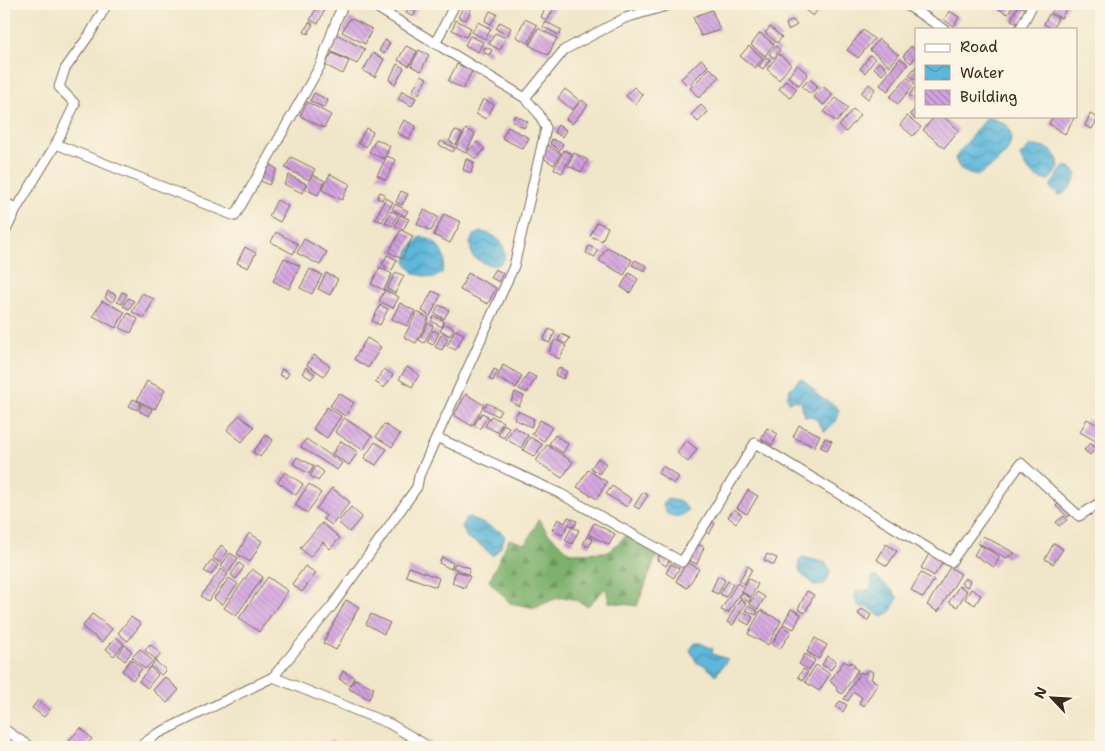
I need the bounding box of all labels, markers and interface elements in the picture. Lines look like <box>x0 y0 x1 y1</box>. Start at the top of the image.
legend <box>915 28 1078 118</box>
text: Road <box>960 37 998 57</box>
text: Water <box>960 63 1004 83</box>
text: Building <box>960 87 1017 107</box>
north arrow <box>1028 674 1078 724</box>
text: N <box>1030 684 1051 701</box>

